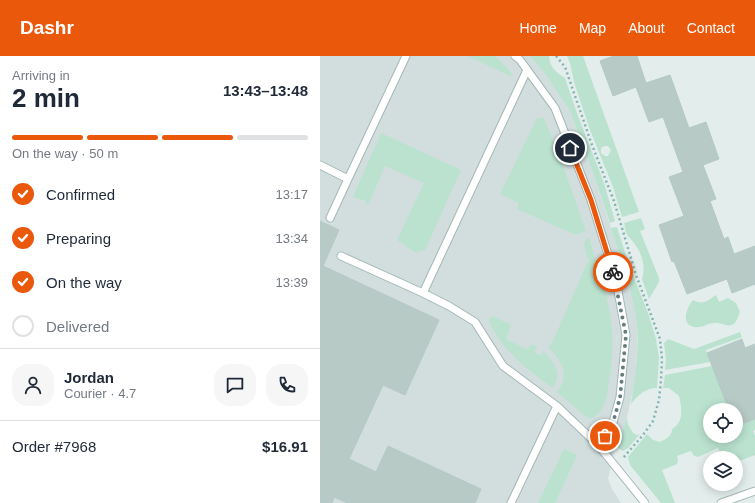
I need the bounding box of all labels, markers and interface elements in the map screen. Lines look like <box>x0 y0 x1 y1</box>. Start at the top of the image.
text: Dashr <box>20 17 74 38</box>
text: Home <box>520 20 557 36</box>
text: Map <box>579 20 606 36</box>
text: About <box>628 20 665 36</box>
text: Contact <box>687 20 735 36</box>
text: Arriving in <box>12 68 70 83</box>
text: 13:43–13:48 <box>223 82 308 99</box>
text: 2 min <box>12 83 80 113</box>
pin <box>553 131 587 165</box>
icon: home <box>559 137 581 159</box>
text: On the way · 50 m <box>12 146 118 161</box>
icon: check <box>12 183 34 205</box>
text: Confirmed <box>46 186 115 203</box>
text: 13:17 <box>275 187 308 202</box>
icon: check <box>12 227 34 249</box>
text: Preparing <box>46 230 111 247</box>
text: 13:34 <box>275 231 308 246</box>
courier <box>593 252 633 292</box>
icon: bike <box>602 261 624 283</box>
icon: check <box>12 271 34 293</box>
text: On the way <box>46 274 122 291</box>
text: 13:39 <box>275 275 308 290</box>
text: Delivered <box>46 318 109 335</box>
button: person <box>12 364 54 406</box>
button: chat <box>214 364 256 406</box>
button: phone <box>266 364 308 406</box>
text: Jordan <box>64 369 114 386</box>
text: Courier · 4.7 <box>64 386 136 401</box>
map controls <box>703 403 743 491</box>
button: locate <box>703 403 743 443</box>
pin <box>588 419 622 453</box>
icon: bag <box>594 425 616 447</box>
text: Order #7968 <box>12 438 96 455</box>
text: $16.91 <box>262 438 308 455</box>
button: layers <box>703 451 743 491</box>

